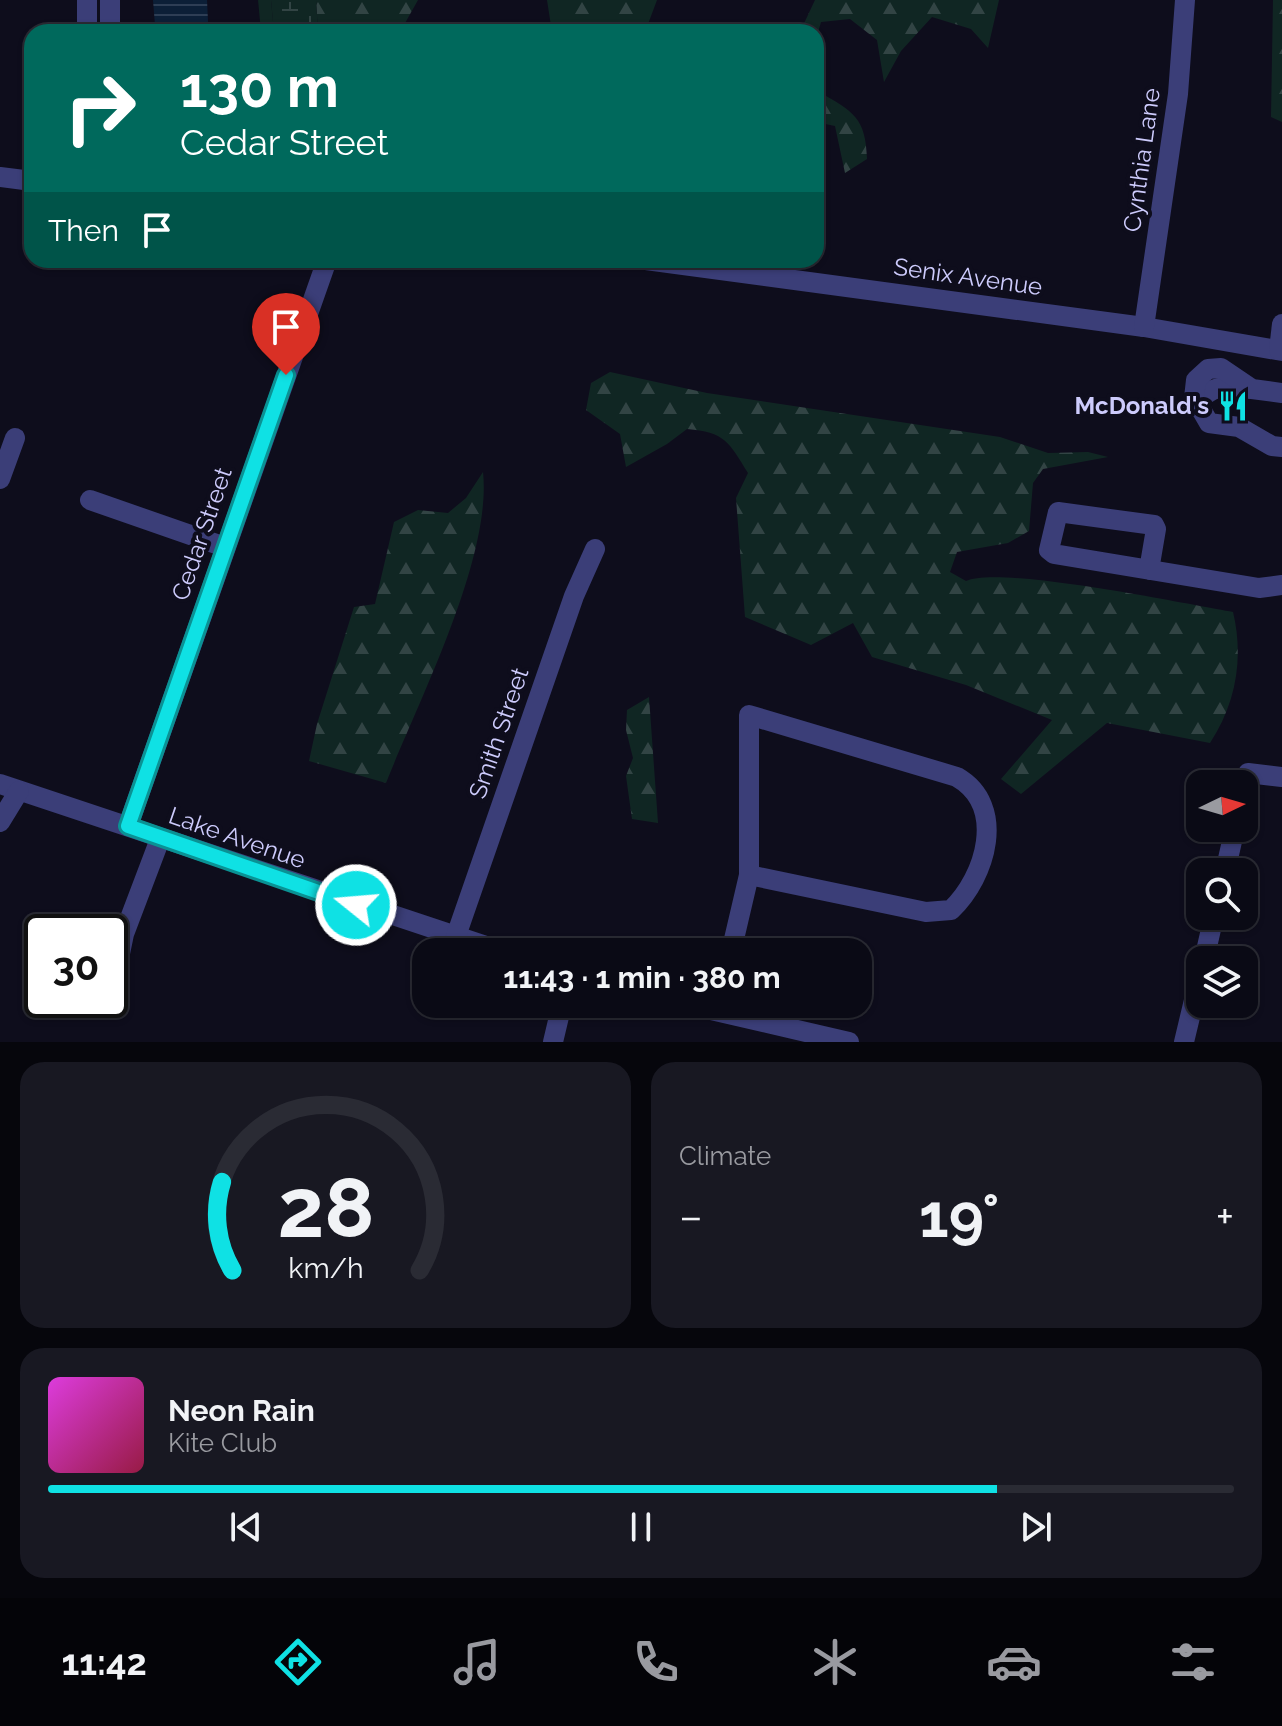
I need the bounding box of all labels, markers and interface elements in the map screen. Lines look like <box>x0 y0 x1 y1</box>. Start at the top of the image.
text: 130 m <box>180 54 339 120</box>
icon: right <box>48 56 152 160</box>
street label: Cynthia Lane <box>1117 86 1166 234</box>
text: Cedar Street <box>180 121 389 163</box>
icon: arrive <box>135 208 179 252</box>
text: Then <box>48 213 119 248</box>
street label: Senix Avenue <box>892 252 1044 301</box>
pin <box>252 293 320 375</box>
icon: arrive <box>264 305 308 349</box>
restaurant icon: McDonald's <box>1216 389 1250 423</box>
place label: McDonald's <box>1075 391 1209 420</box>
street label: Cedar Street <box>165 463 238 604</box>
street label: Smith Street <box>463 664 534 802</box>
north arrow <box>1186 770 1258 842</box>
map controls <box>1186 770 1258 1018</box>
street label: Lake Avenue <box>165 801 309 874</box>
button: search <box>1186 858 1258 930</box>
position arrow <box>314 863 398 947</box>
speed limit sign: 30 <box>24 914 128 1018</box>
button: layers <box>1186 946 1258 1018</box>
text: 11:43 · 1 min · 380 m <box>503 960 781 995</box>
text: Climate <box>679 1141 771 1171</box>
text: 28 <box>277 1159 374 1256</box>
text: 19° <box>919 1181 999 1251</box>
text: − <box>679 1191 703 1242</box>
text: + <box>1216 1191 1234 1242</box>
text: km/h <box>288 1251 363 1285</box>
text: Neon Rain <box>168 1393 315 1428</box>
text: Kite Club <box>168 1428 277 1458</box>
icon: previous <box>224 1505 268 1549</box>
icon: pause <box>619 1505 663 1549</box>
icon: next <box>1014 1505 1058 1549</box>
icon: directions <box>270 1634 326 1690</box>
icon: music <box>449 1634 505 1690</box>
icon: phone <box>628 1634 684 1690</box>
icon: climate <box>807 1634 863 1690</box>
icon: car <box>986 1634 1042 1690</box>
icon: filters <box>1165 1634 1221 1690</box>
text: 11:42 <box>61 1641 147 1683</box>

